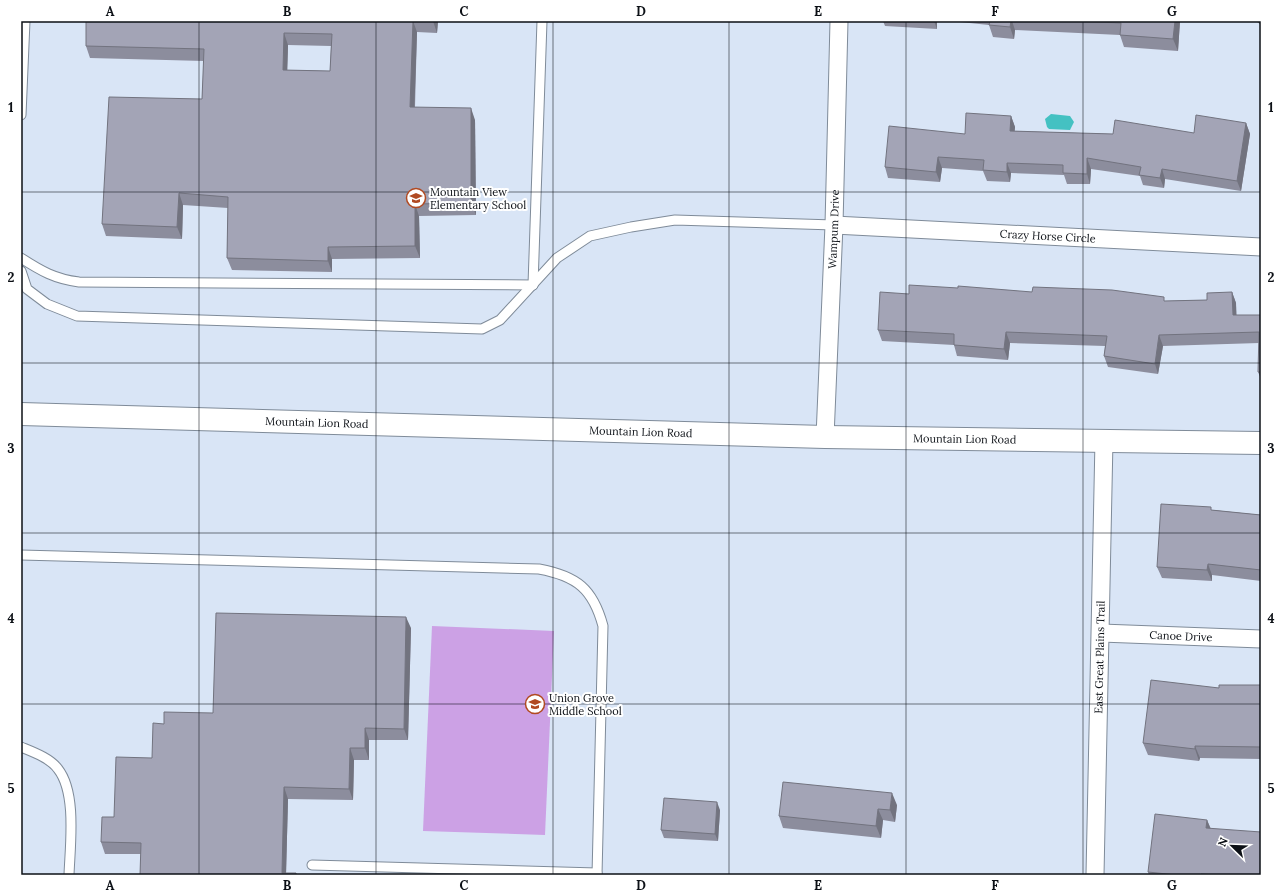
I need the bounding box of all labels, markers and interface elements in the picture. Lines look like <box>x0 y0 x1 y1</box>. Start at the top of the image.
text: A <box>106 3 115 20</box>
text: B <box>283 3 292 20</box>
text: C <box>460 3 469 20</box>
text: D <box>636 3 646 20</box>
text: E <box>814 3 822 20</box>
text: F <box>991 3 999 20</box>
text: G <box>1167 3 1177 20</box>
text: 1 <box>8 99 14 116</box>
text: 1 <box>1268 99 1274 116</box>
place label: Mountain View Elementary School <box>430 185 526 212</box>
school or university icon: Mountain View Elementary School <box>405 187 427 209</box>
street label: Wampum Drive <box>825 189 842 269</box>
street label: Crazy Horse Circle <box>999 227 1096 245</box>
text: 2 <box>8 269 15 286</box>
text: 2 <box>1268 269 1275 286</box>
street label: Mountain Lion Road <box>265 414 369 431</box>
street label: Mountain Lion Road <box>589 423 693 440</box>
street label: Mountain Lion Road <box>913 431 1017 447</box>
text: 3 <box>7 440 15 457</box>
text: 3 <box>1267 440 1275 457</box>
street label: East Great Plains Trail <box>1091 600 1108 714</box>
text: 4 <box>7 610 15 627</box>
text: 4 <box>1267 610 1275 627</box>
street label: Canoe Drive <box>1149 628 1213 644</box>
place label: Union Grove Middle School <box>549 691 622 718</box>
school or university icon: Union Grove Middle School <box>524 693 546 715</box>
text: 5 <box>7 780 15 797</box>
text: 5 <box>1267 780 1275 797</box>
north arrow <box>1212 826 1252 866</box>
text: N <box>1215 835 1231 849</box>
text: A <box>106 877 115 894</box>
text: B <box>283 877 292 894</box>
text: C <box>460 877 469 894</box>
text: D <box>636 877 646 894</box>
text: E <box>814 877 822 894</box>
text: F <box>991 877 999 894</box>
text: G <box>1167 877 1177 894</box>

